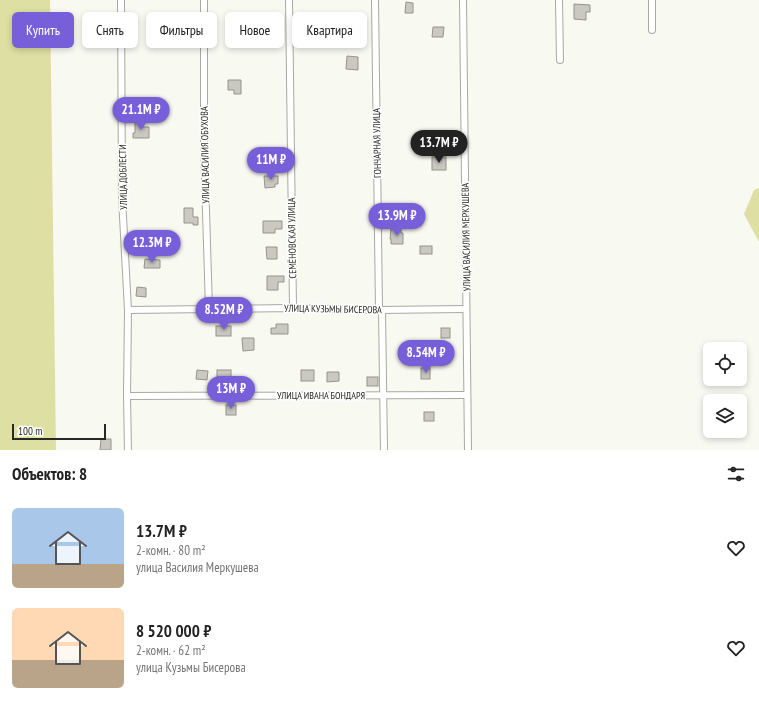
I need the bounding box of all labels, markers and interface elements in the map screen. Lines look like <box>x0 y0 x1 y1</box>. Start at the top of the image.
chip: Купить <box>12 12 74 48</box>
chip: Снять <box>82 12 138 48</box>
chip: Фильтры <box>146 12 217 48</box>
chip: Новое <box>225 12 284 48</box>
chip: Квартира <box>292 12 367 48</box>
pin: 21.1M ₽ <box>104 97 178 131</box>
text: 21.1M ₽ <box>122 101 160 118</box>
street label: УЛИЦА ВАСИЛИЯ ОБУХОВА <box>198 106 212 204</box>
street label: ГОНЧАРНАЯ УЛИЦА <box>370 108 384 178</box>
pin: 13.7M ₽ <box>402 130 476 164</box>
text: 13.7M ₽ <box>420 134 458 151</box>
street label: УЛИЦА ДОБЛЕСТИ <box>116 144 130 210</box>
pin: 11M ₽ <box>243 147 299 181</box>
text: 11M ₽ <box>256 151 286 168</box>
street label: УЛИЦА ВАСИЛИЯ МЕРКУШЕВА <box>459 182 473 291</box>
street label: СЕМЁНОВСКАЯ УЛИЦА <box>285 197 299 279</box>
pin: 13.9M ₽ <box>360 203 434 237</box>
text: 13.9M ₽ <box>378 207 416 224</box>
pin: 12.3M ₽ <box>115 230 189 264</box>
text: 12.3M ₽ <box>133 234 171 251</box>
pin: 8.52M ₽ <box>187 297 261 331</box>
text: 8.52M ₽ <box>205 301 243 318</box>
street label: УЛИЦА КУЗЬМЫ БИСЕРОВА <box>284 302 382 316</box>
pin: 8.54M ₽ <box>389 340 463 374</box>
map controls <box>703 342 747 438</box>
button: locate <box>703 342 747 386</box>
text: 8.54M ₽ <box>407 344 445 361</box>
pin: 13M ₽ <box>203 376 259 410</box>
text: 13M ₽ <box>216 380 246 397</box>
street label: УЛИЦА ИВАНА БОНДАРЯ <box>277 389 365 402</box>
button: layers <box>703 394 747 438</box>
scale bar <box>12 422 106 441</box>
text: 100 m <box>18 424 42 438</box>
text: Объектов: 8 <box>12 463 87 485</box>
icon: filters <box>725 463 747 485</box>
text: 13.7M ₽ <box>136 520 187 542</box>
icon: home <box>44 524 92 572</box>
icon: heart <box>725 537 747 559</box>
text: 2-комн. · 80 m² <box>136 542 206 559</box>
text: улица Василия Меркушева <box>136 559 259 576</box>
text: 8 520 000 ₽ <box>136 620 211 642</box>
icon: home <box>44 624 92 672</box>
icon: heart <box>725 637 747 659</box>
text: 2-комн. · 62 m² <box>136 642 206 659</box>
text: улица Кузьмы Бисерова <box>136 659 246 676</box>

